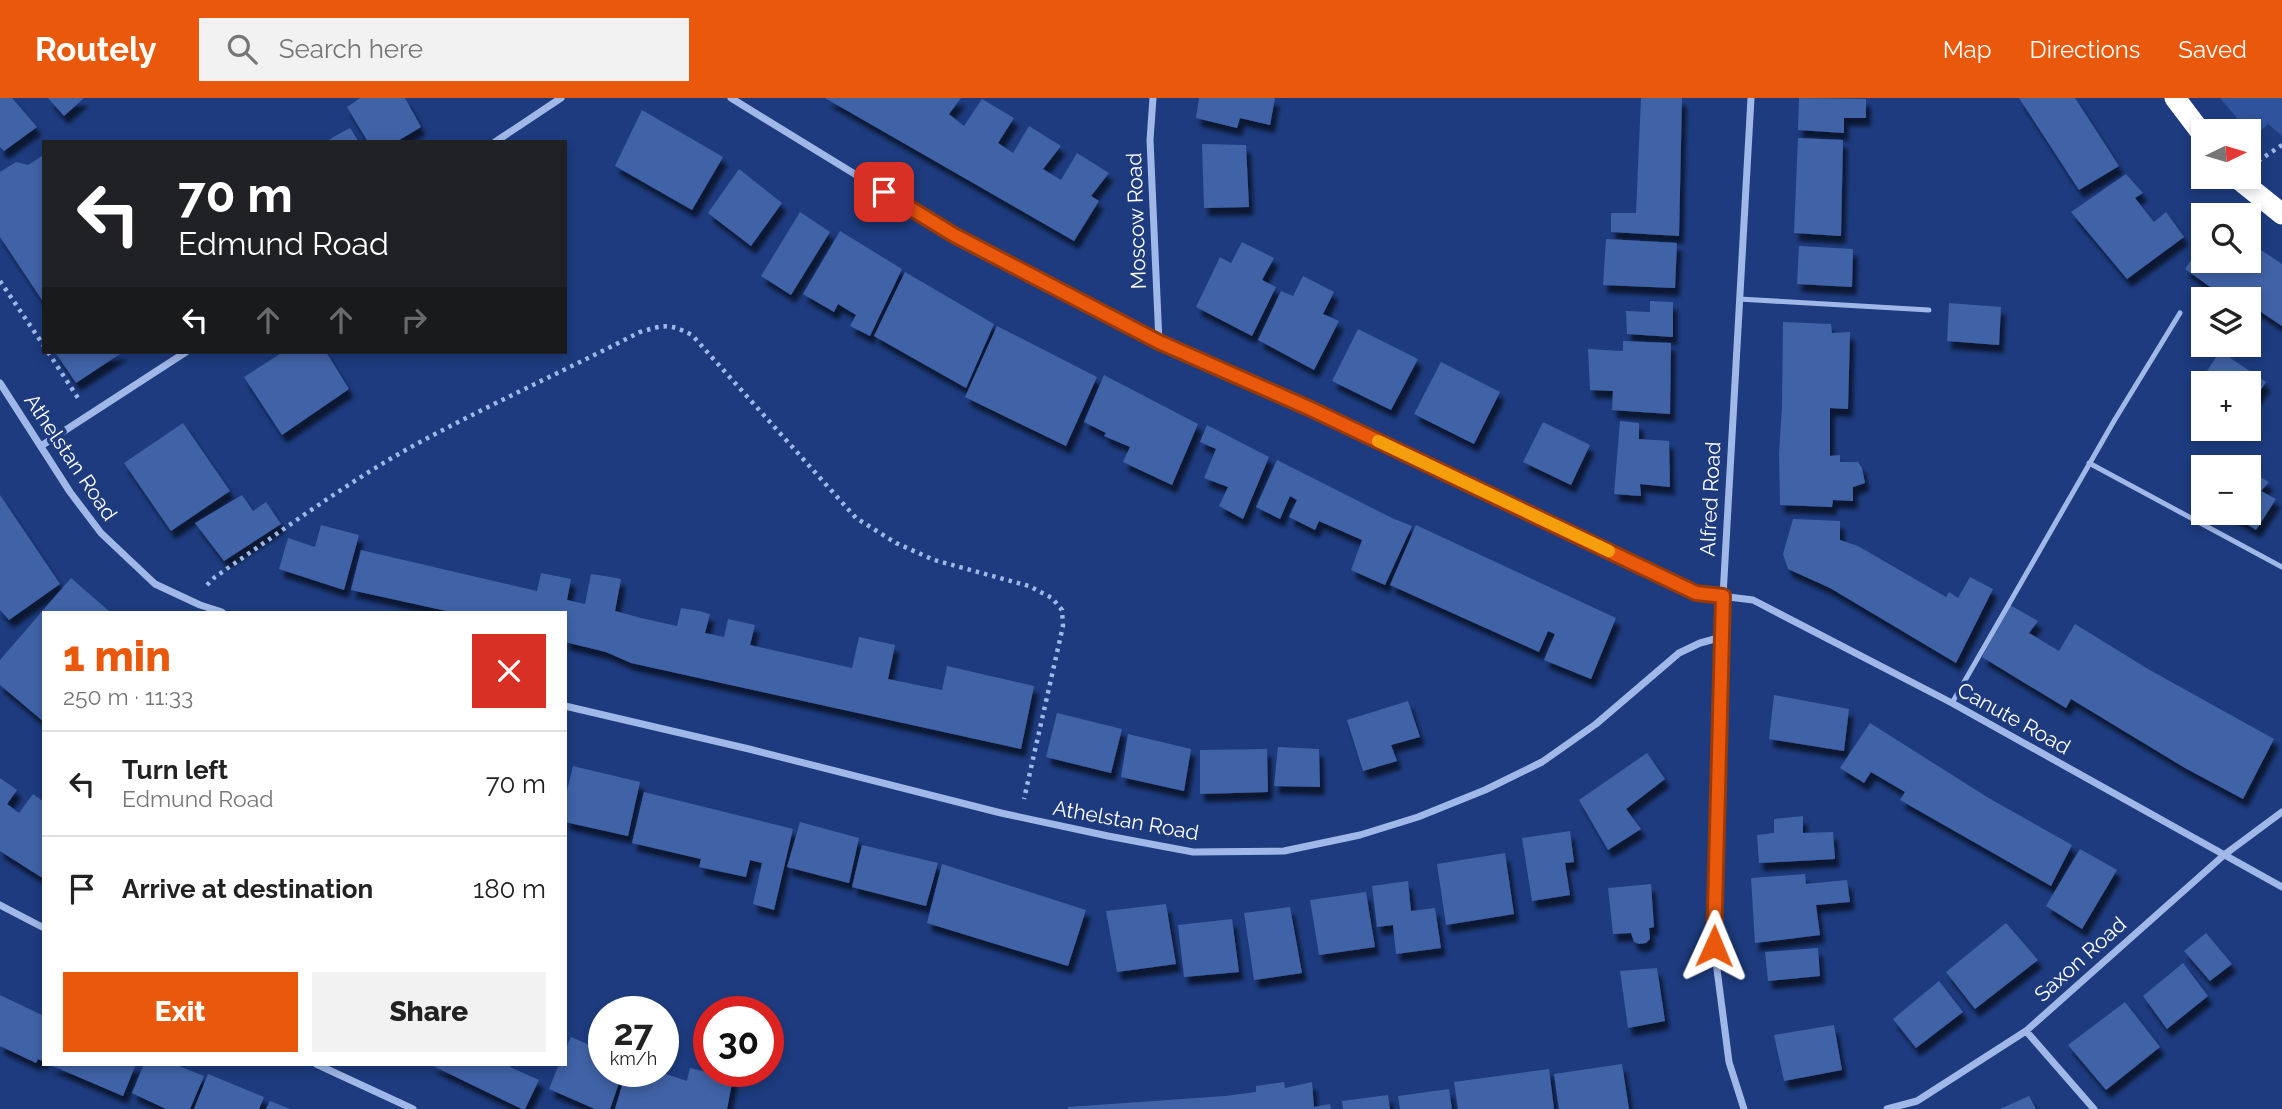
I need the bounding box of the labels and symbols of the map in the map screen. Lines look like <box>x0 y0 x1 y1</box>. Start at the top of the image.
north arrow <box>2191 119 2261 189</box>
street label: Moscow Road <box>1121 152 1151 290</box>
pin <box>854 162 914 222</box>
street label: Athelstan Road <box>19 389 123 525</box>
street label: Alfred Road <box>1695 441 1725 557</box>
street label: Canute Road <box>1953 677 2075 759</box>
street label: Athelstan Road <box>1051 795 1201 845</box>
position arrow <box>1677 909 1751 983</box>
street label: Saxon Road <box>2029 911 2131 1007</box>
speed limit sign: 30 <box>693 996 784 1087</box>

